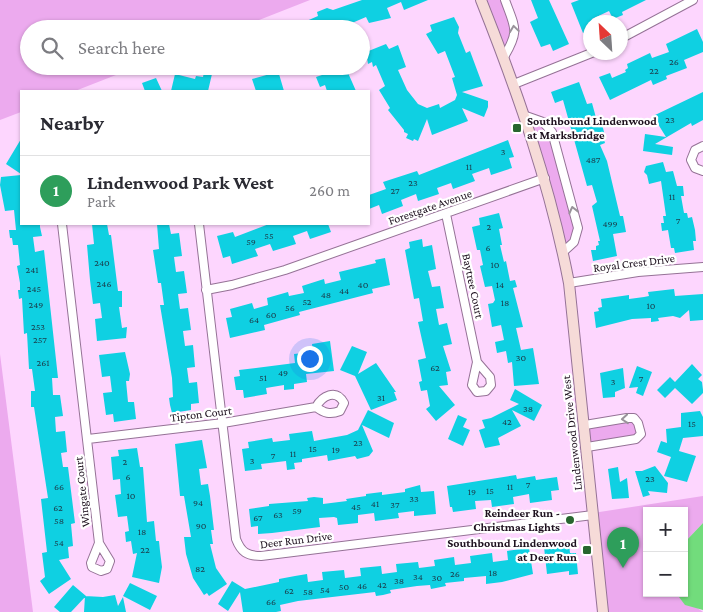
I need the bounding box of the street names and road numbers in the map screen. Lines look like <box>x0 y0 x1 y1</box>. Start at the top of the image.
street label: Forestgate Avenue <box>386 186 474 228</box>
street label: Royal Crest Drive <box>592 251 676 275</box>
street label: Baytree Court <box>459 252 487 321</box>
street label: Lindenwood Drive West <box>559 374 585 491</box>
street label: Tipton Court <box>169 403 234 425</box>
street label: Wingate Court <box>71 455 93 528</box>
street label: Deer Run Drive <box>259 529 333 551</box>

